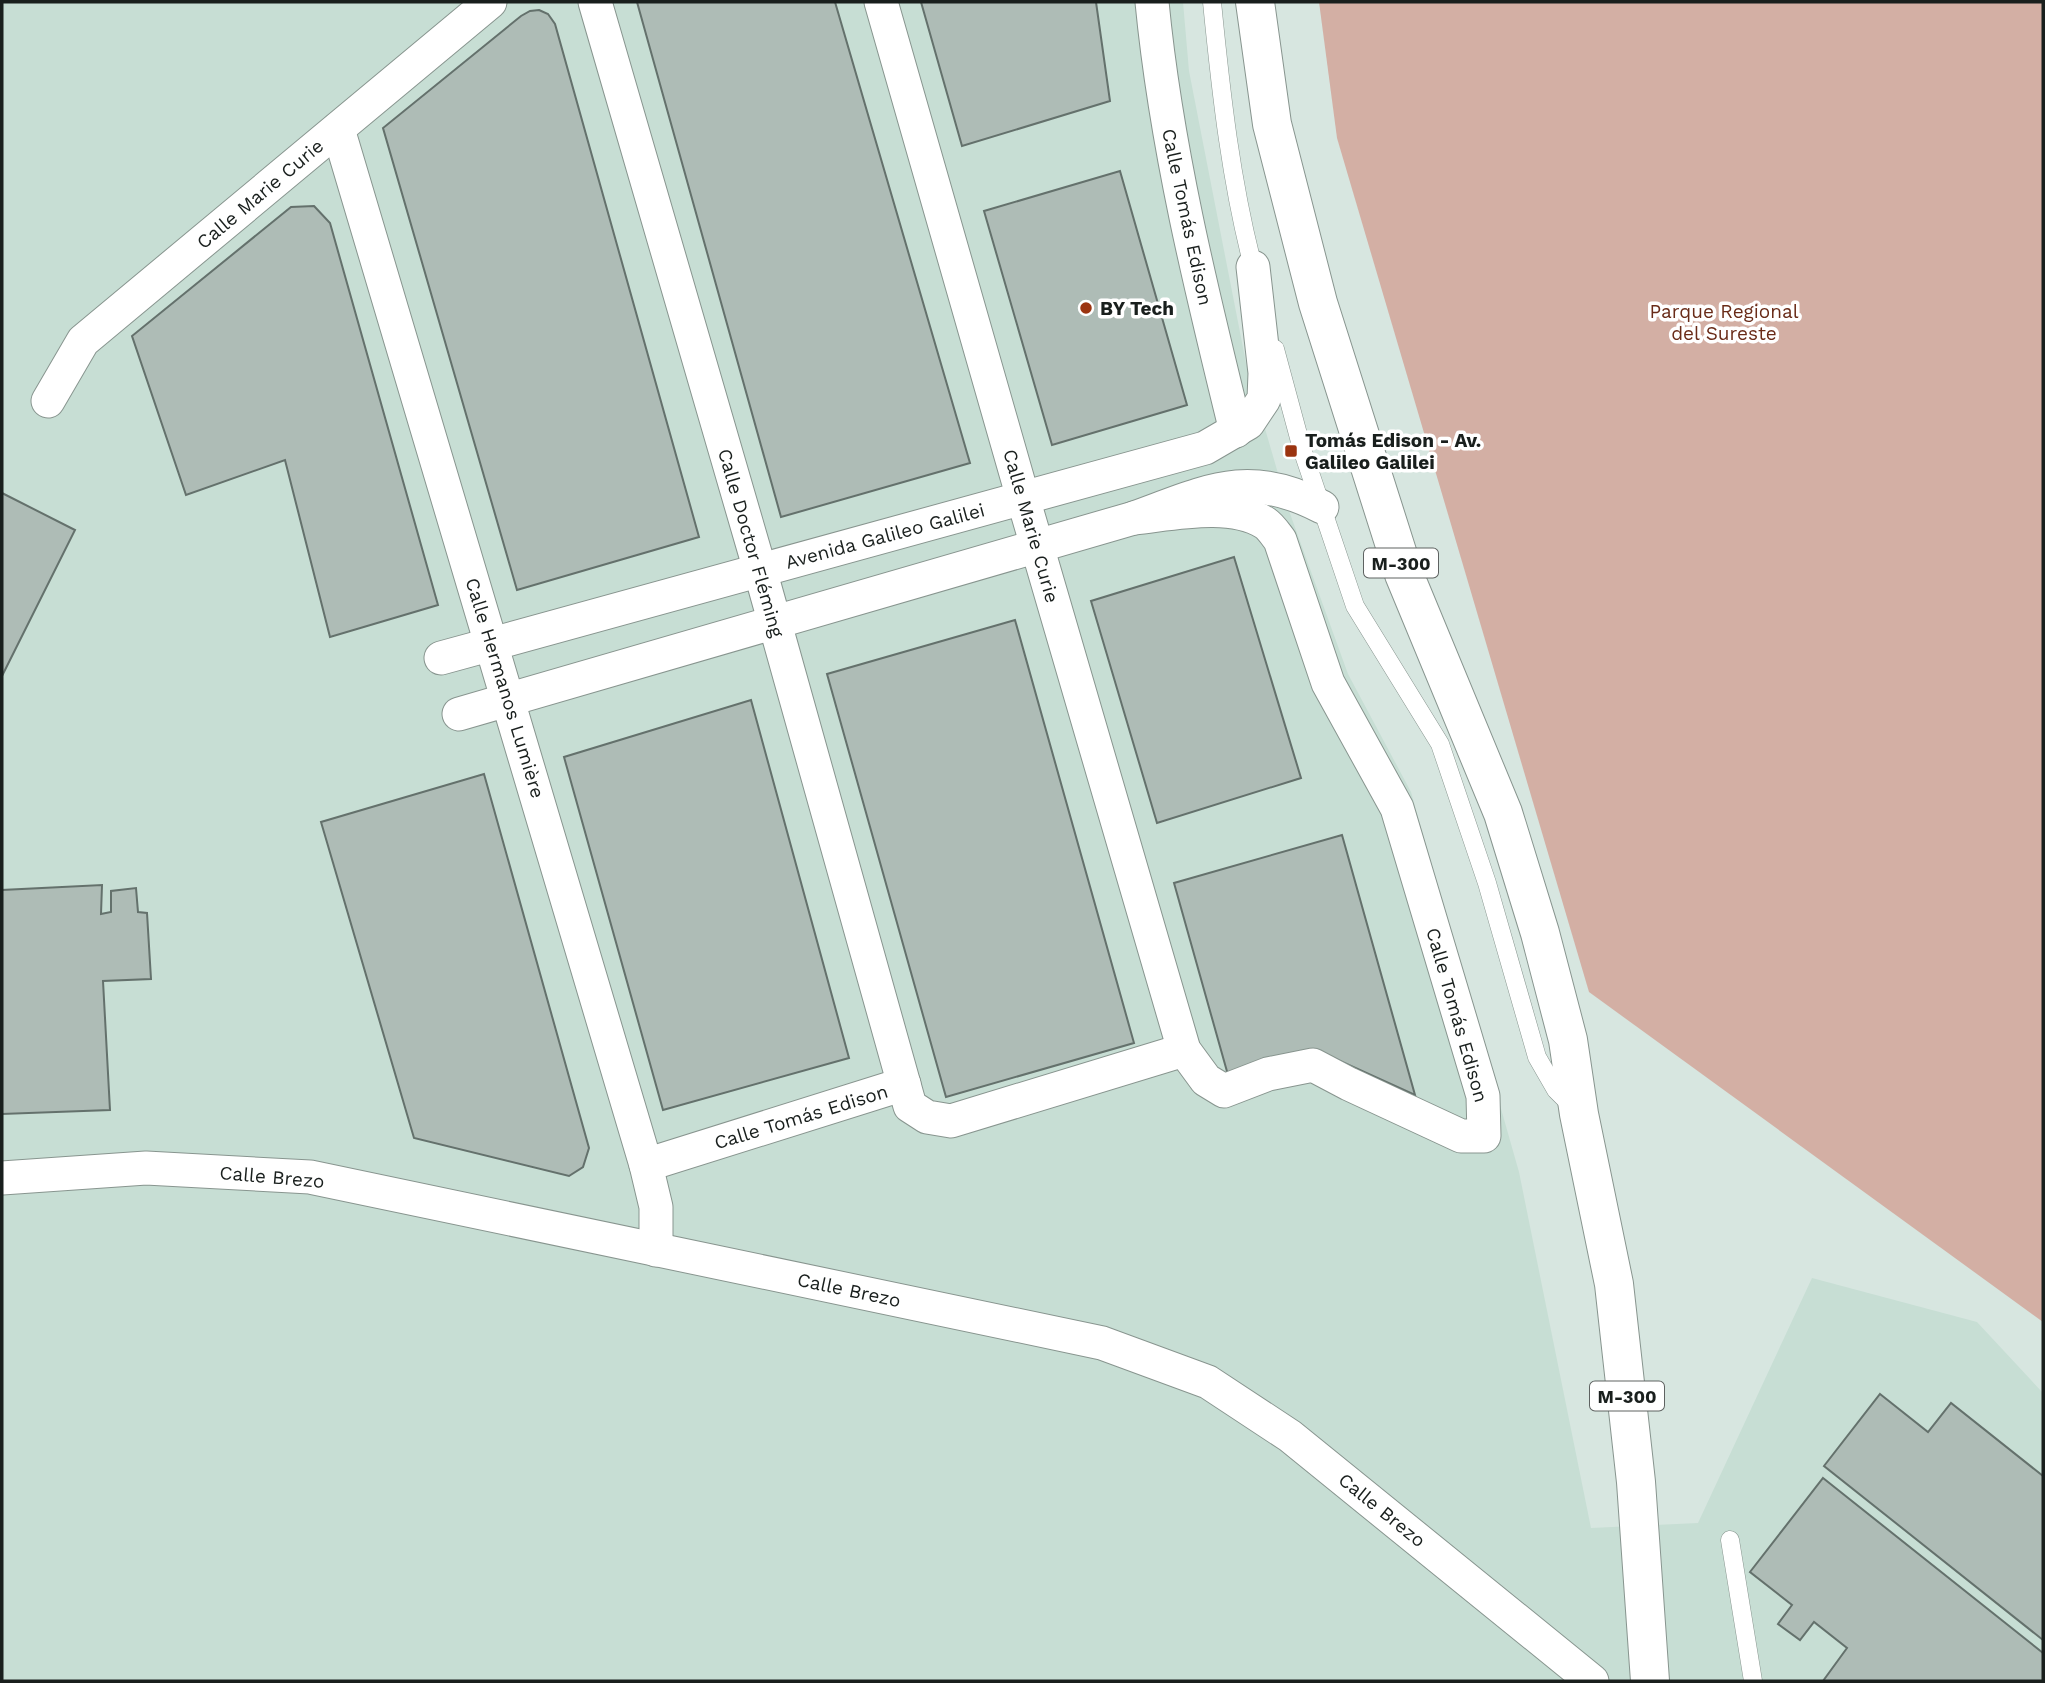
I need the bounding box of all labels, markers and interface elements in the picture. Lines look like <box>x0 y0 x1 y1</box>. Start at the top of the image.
street label: Calle Tomás Edison <box>1157 126 1217 308</box>
street label: Calle Marie Curie <box>192 134 328 254</box>
place label: BY Tech <box>1100 297 1174 320</box>
marker: BY Tech <box>1078 300 1094 316</box>
park label: Parque Regional del Sureste <box>1649 300 1799 345</box>
place label: Tomás Edison - Av. Galileo Galilei <box>1305 429 1481 474</box>
marker: Tomás Edison - Av. Galileo Galilei <box>1283 443 1299 459</box>
street label: Calle Doctor Fléming <box>713 446 789 641</box>
street label: Calle Marie Curie <box>998 447 1064 605</box>
street label: Avenida Galileo Galilei <box>783 498 987 574</box>
road number: M-300 <box>1364 548 1438 578</box>
street label: Calle Hermanos Lumière <box>460 575 550 801</box>
street label: Calle Tomás Edison <box>1421 925 1493 1105</box>
street label: Calle Tomás Edison <box>711 1080 891 1154</box>
street label: Calle Brezo <box>219 1161 325 1193</box>
street label: Calle Brezo <box>795 1268 903 1312</box>
road number: M-300 <box>1590 1381 1664 1410</box>
street label: Calle Brezo <box>1334 1468 1430 1552</box>

